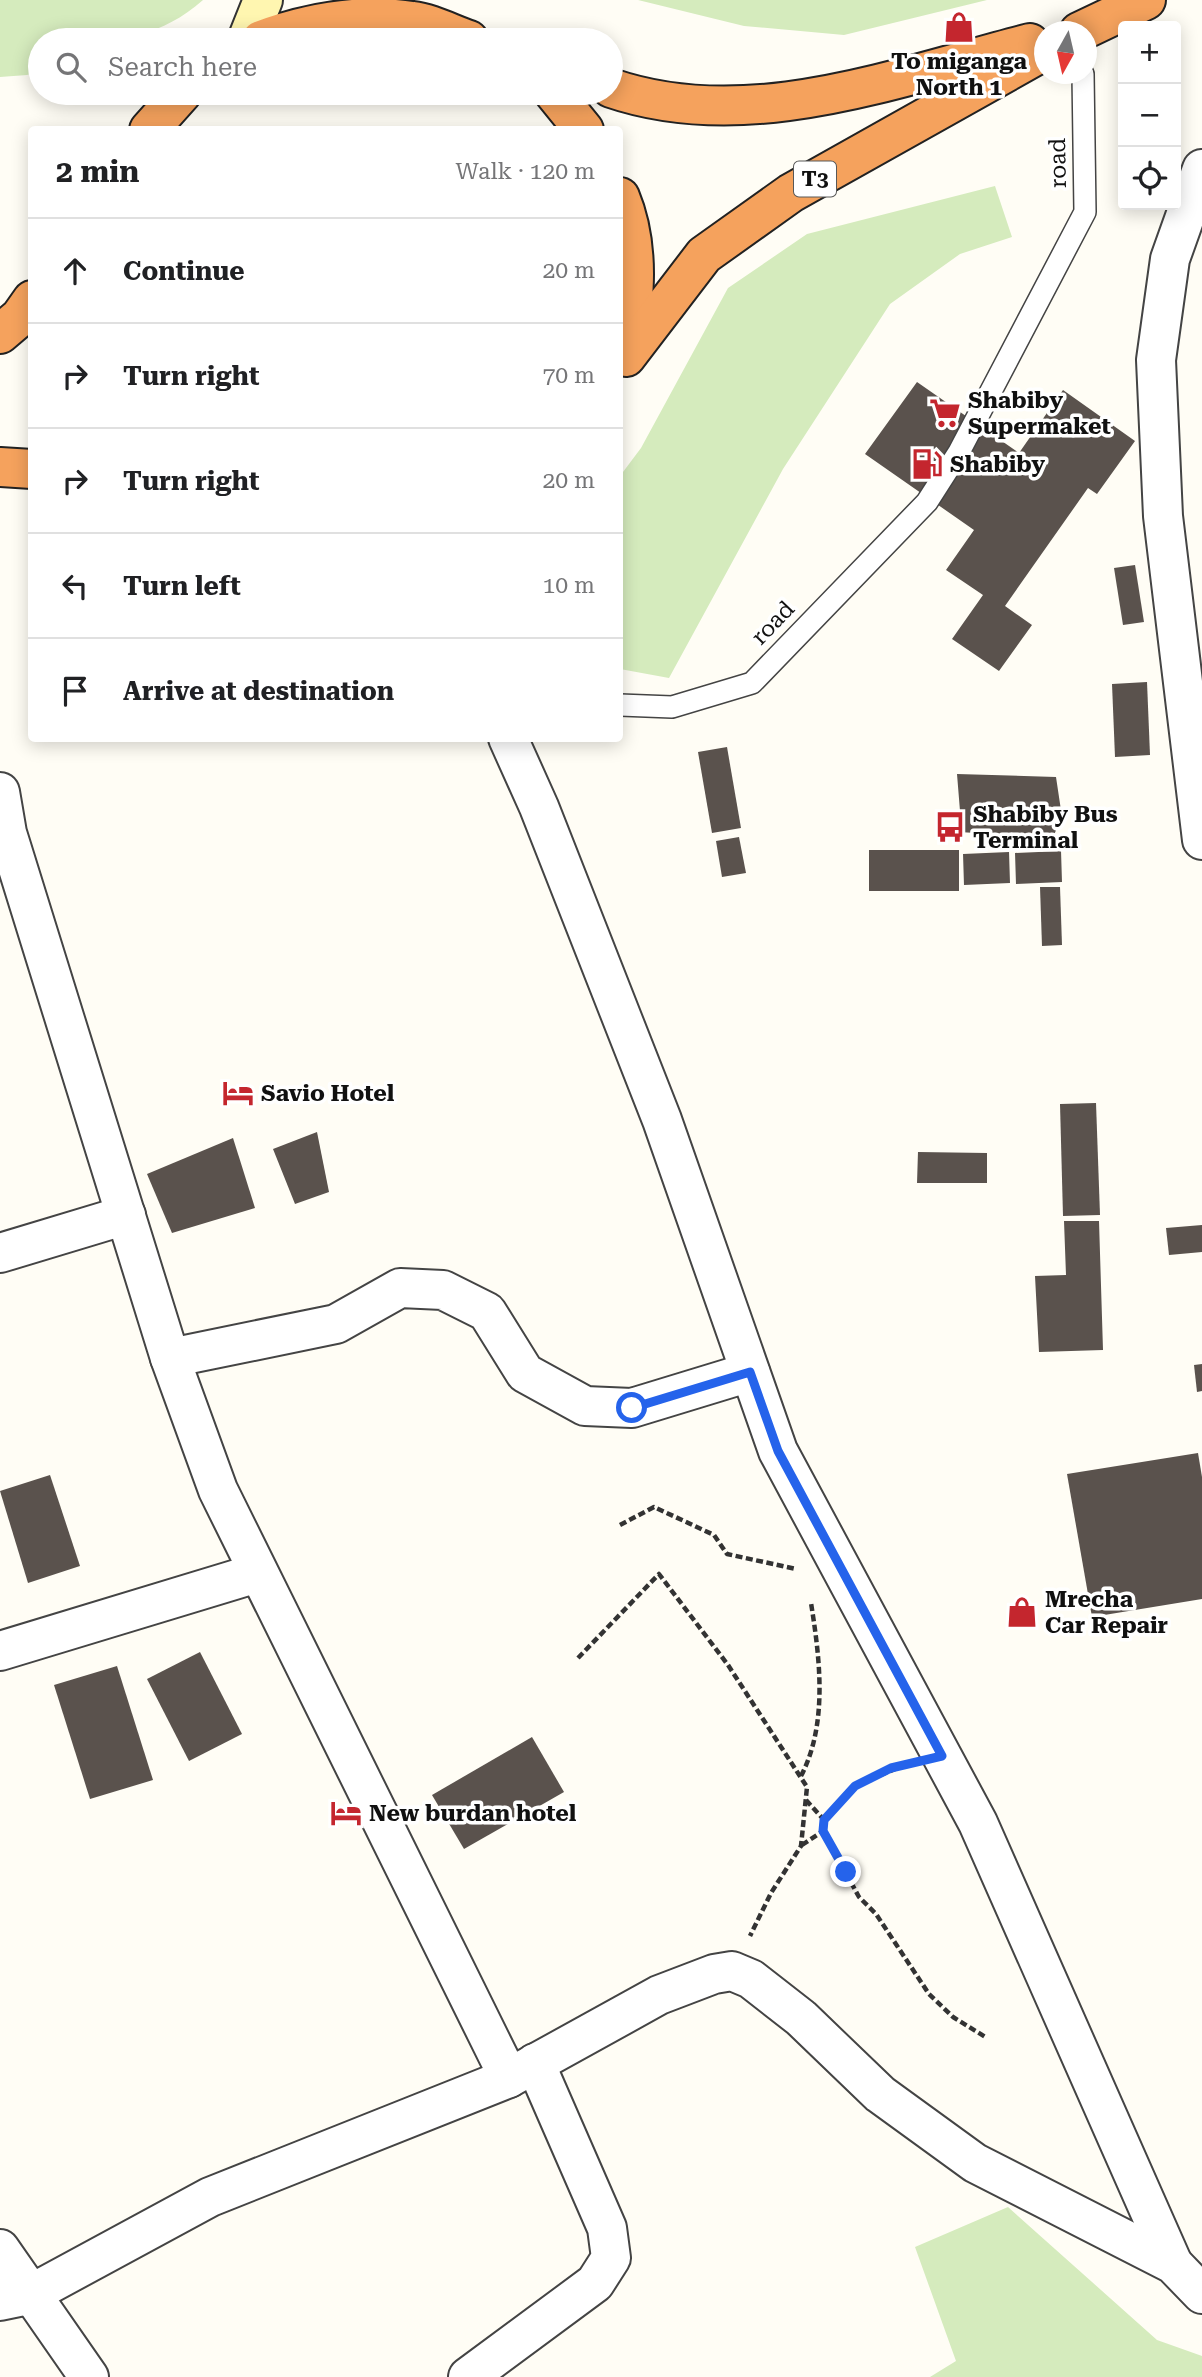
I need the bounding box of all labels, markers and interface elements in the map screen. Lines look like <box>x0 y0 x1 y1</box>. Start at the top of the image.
shop icon: To miganga North 1 <box>942 10 976 44</box>
north arrow <box>1034 21 1097 84</box>
map controls <box>1118 21 1181 210</box>
button: + <box>1118 21 1181 84</box>
search box <box>28 28 623 105</box>
icon: search <box>52 48 90 86</box>
place label: To miganga North 1 <box>891 48 1027 101</box>
text: Search here <box>108 52 257 82</box>
button: − <box>1118 84 1181 147</box>
street label: road <box>1044 137 1072 188</box>
button: locate <box>1118 147 1181 210</box>
text: 2 min <box>56 154 139 189</box>
text: Walk · 120 m <box>456 158 595 185</box>
road number: T3 <box>794 162 836 196</box>
icon: ahead <box>56 252 94 290</box>
text: Continue <box>123 256 245 286</box>
text: 20 m <box>542 257 595 284</box>
icon: right <box>56 357 94 395</box>
text: Turn right <box>123 361 259 391</box>
text: 70 m <box>542 362 595 389</box>
place label: Shabiby Supermaket <box>968 387 1111 440</box>
supermarket icon: Shabiby Supermaket <box>928 396 962 430</box>
fuel station icon: Shabiby <box>910 447 944 481</box>
place label: Shabiby <box>950 451 1045 478</box>
icon: right <box>56 462 94 500</box>
text: Turn right <box>123 466 259 496</box>
text: 20 m <box>542 467 595 494</box>
icon: left <box>56 567 94 605</box>
text: Turn left <box>123 571 241 601</box>
text: 10 m <box>542 572 595 599</box>
street label: road <box>746 595 800 650</box>
icon: arrive <box>56 672 94 710</box>
text: Arrive at destination <box>123 676 394 706</box>
place label: Shabiby Bus Terminal <box>973 801 1118 854</box>
bus stop icon: Shabiby Bus Terminal <box>933 810 967 844</box>
hotel icon: Savio Hotel <box>221 1076 255 1110</box>
place label: Savio Hotel <box>261 1080 395 1107</box>
route start <box>616 1392 647 1423</box>
place label: Mrecha Car Repair <box>1045 1586 1168 1639</box>
shop icon: Mrecha Car Repair <box>1005 1595 1039 1629</box>
hotel icon: New burdan hotel <box>329 1796 363 1830</box>
place label: New burdan hotel <box>369 1800 577 1827</box>
route end <box>830 1856 861 1887</box>

